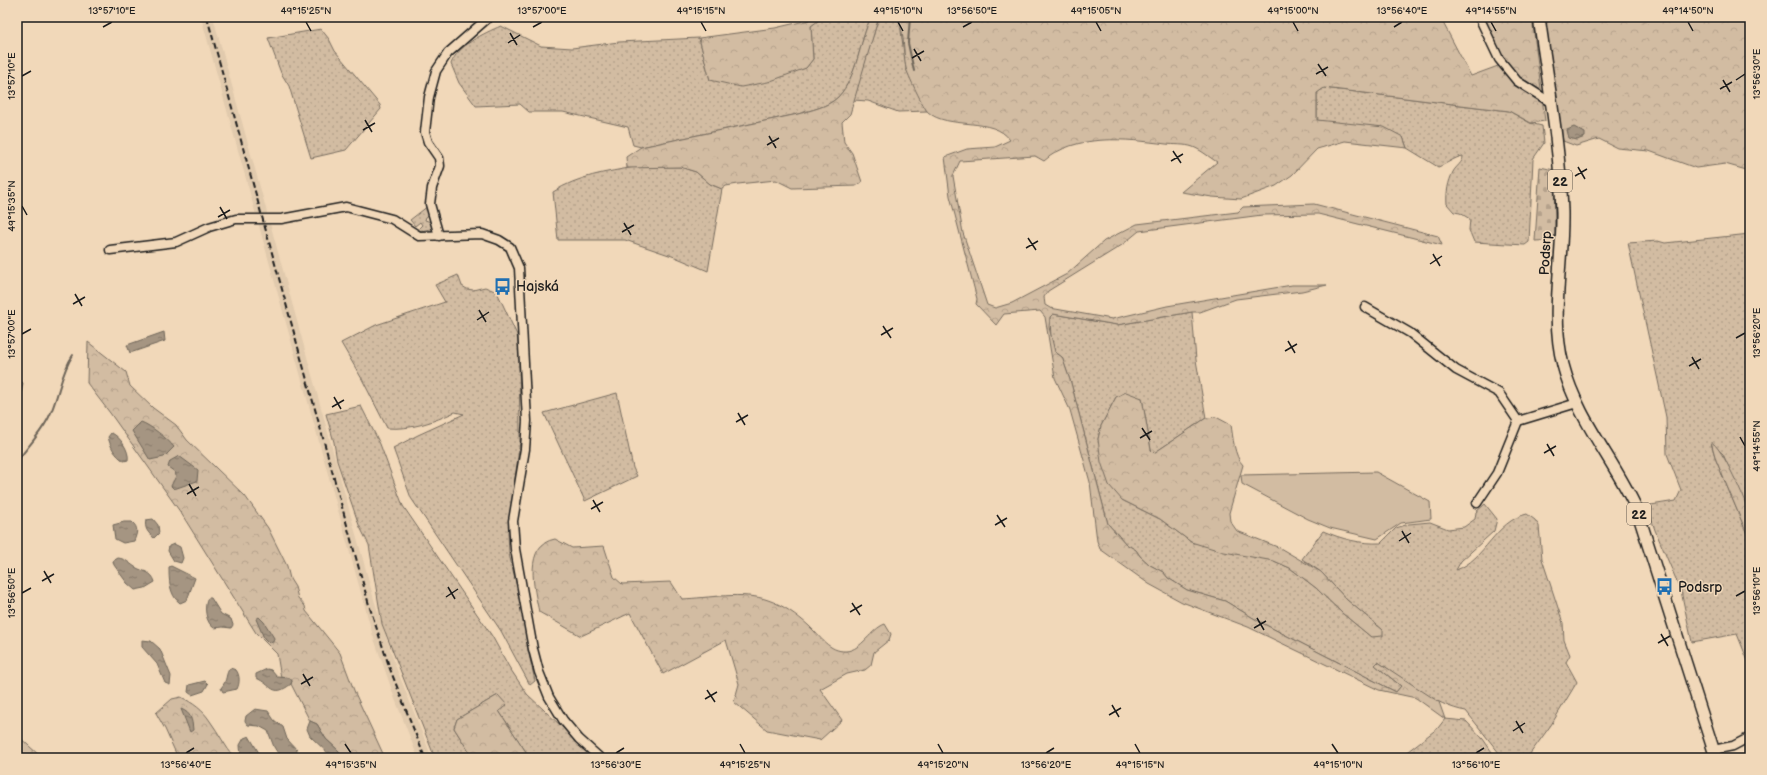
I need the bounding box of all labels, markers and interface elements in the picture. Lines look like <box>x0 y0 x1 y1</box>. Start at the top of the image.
text: 13°57'10"E <box>88 5 136 17</box>
text: 49°15'25"N <box>280 5 332 17</box>
text: 13°57'00"E <box>517 5 567 17</box>
text: 49°15'15"N <box>676 5 726 17</box>
text: 49°15'10"N <box>873 5 923 17</box>
text: 13°56'50"E <box>947 5 998 17</box>
text: 49°15'05"N <box>1070 5 1122 17</box>
text: 49°15'00"N <box>1267 5 1319 17</box>
text: 13°56'40"E <box>1377 5 1428 17</box>
text: 49°14'55"N <box>1465 5 1517 17</box>
text: 49°14'50"N <box>1662 5 1714 17</box>
text: 13°56'30"E <box>1751 48 1763 99</box>
text: 13°57'10"E <box>6 52 18 100</box>
road number: 22 <box>1548 170 1572 192</box>
text: 49°15'35"N <box>6 180 18 232</box>
street label: Podsrp <box>1536 230 1555 276</box>
bus stop icon: Hajská <box>493 276 513 296</box>
place label: Hajská <box>516 278 559 295</box>
text: 13°56'20"E <box>1751 307 1763 358</box>
text: 13°57'00"E <box>6 309 18 359</box>
text: 49°14'55"N <box>1751 420 1763 472</box>
road number: 22 <box>1627 503 1651 525</box>
text: 13°56'10"E <box>1751 566 1763 615</box>
text: 13°56'50"E <box>6 567 18 618</box>
bus stop icon: Podsrp <box>1655 577 1675 597</box>
place label: Podsrp <box>1678 579 1722 596</box>
text: 13°56'40"E <box>161 759 212 771</box>
text: 49°15'35"N <box>325 759 377 771</box>
text: 13°56'30"E <box>591 759 642 771</box>
text: 49°15'25"N <box>719 759 771 771</box>
text: 49°15'20"N <box>917 759 969 771</box>
text: 13°56'20"E <box>1021 759 1072 771</box>
text: 49°15'15"N <box>1115 759 1165 771</box>
text: 49°15'10"N <box>1313 759 1363 771</box>
text: 13°56'10"E <box>1452 759 1501 771</box>

